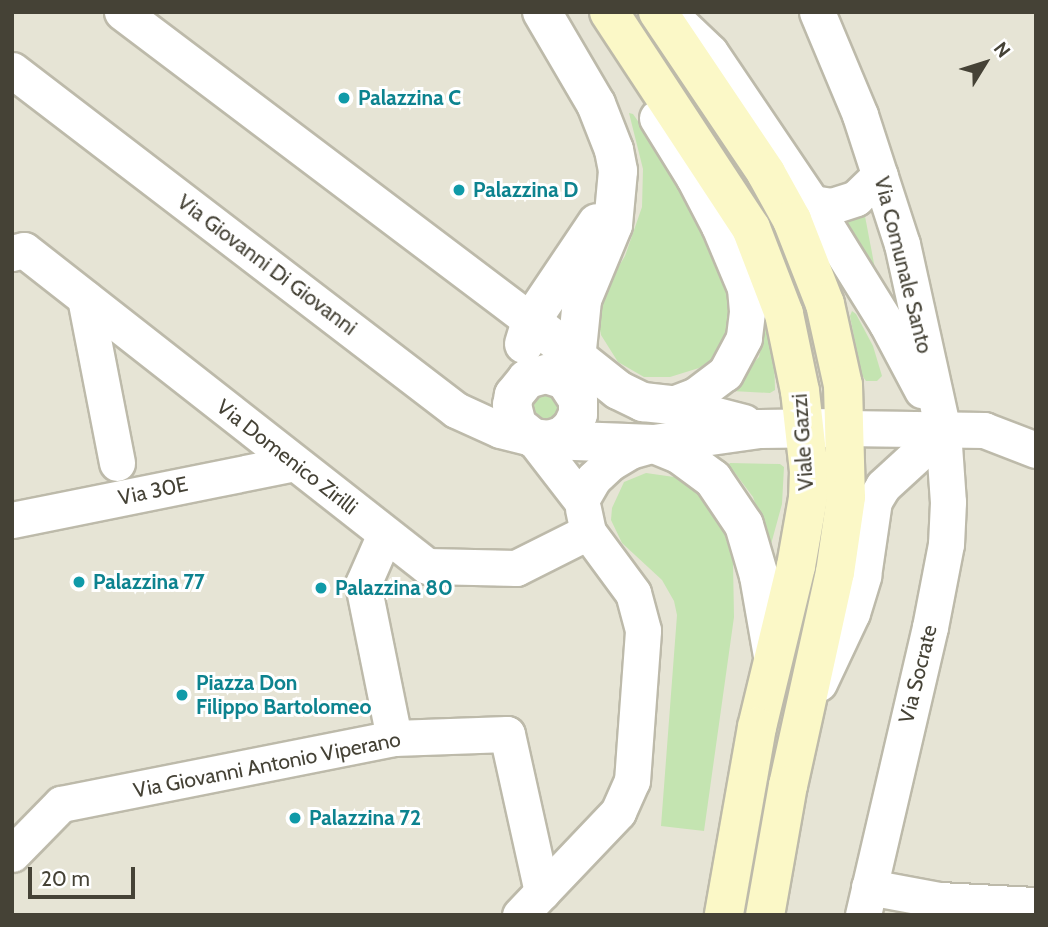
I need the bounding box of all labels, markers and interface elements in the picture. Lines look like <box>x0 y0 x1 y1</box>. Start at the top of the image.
north arrow <box>950 28 1020 98</box>
text: N <box>989 37 1015 62</box>
place label: Palazzina C <box>358 85 461 111</box>
marker: Palazzina C <box>336 90 352 106</box>
street label: Via Comunale Santo <box>869 174 937 356</box>
place label: Palazzina D <box>473 177 578 203</box>
marker: Palazzina D <box>451 182 467 198</box>
street label: Via Giovanni Di Giovanni <box>172 189 362 341</box>
street label: Viale Gazzi <box>787 393 819 491</box>
street label: Via Domenico Zirilli <box>211 394 363 520</box>
street label: Via 30E <box>116 471 190 511</box>
place label: Palazzina 77 <box>93 569 205 595</box>
marker: Palazzina 77 <box>71 574 87 590</box>
place label: Palazzina 80 <box>335 575 453 601</box>
marker: Palazzina 80 <box>313 580 329 596</box>
street label: Via Socrate <box>894 622 942 726</box>
place label: Piazza Don Filippo Bartolomeo <box>196 670 371 720</box>
marker: Piazza Don Filippo Bartolomeo <box>174 687 190 703</box>
street label: Via Giovanni Antonio Viperano <box>131 727 403 803</box>
place label: Palazzina 72 <box>309 805 421 831</box>
marker: Palazzina 72 <box>287 810 303 826</box>
scale bar <box>32 853 138 897</box>
text: 20 m <box>41 866 90 891</box>

